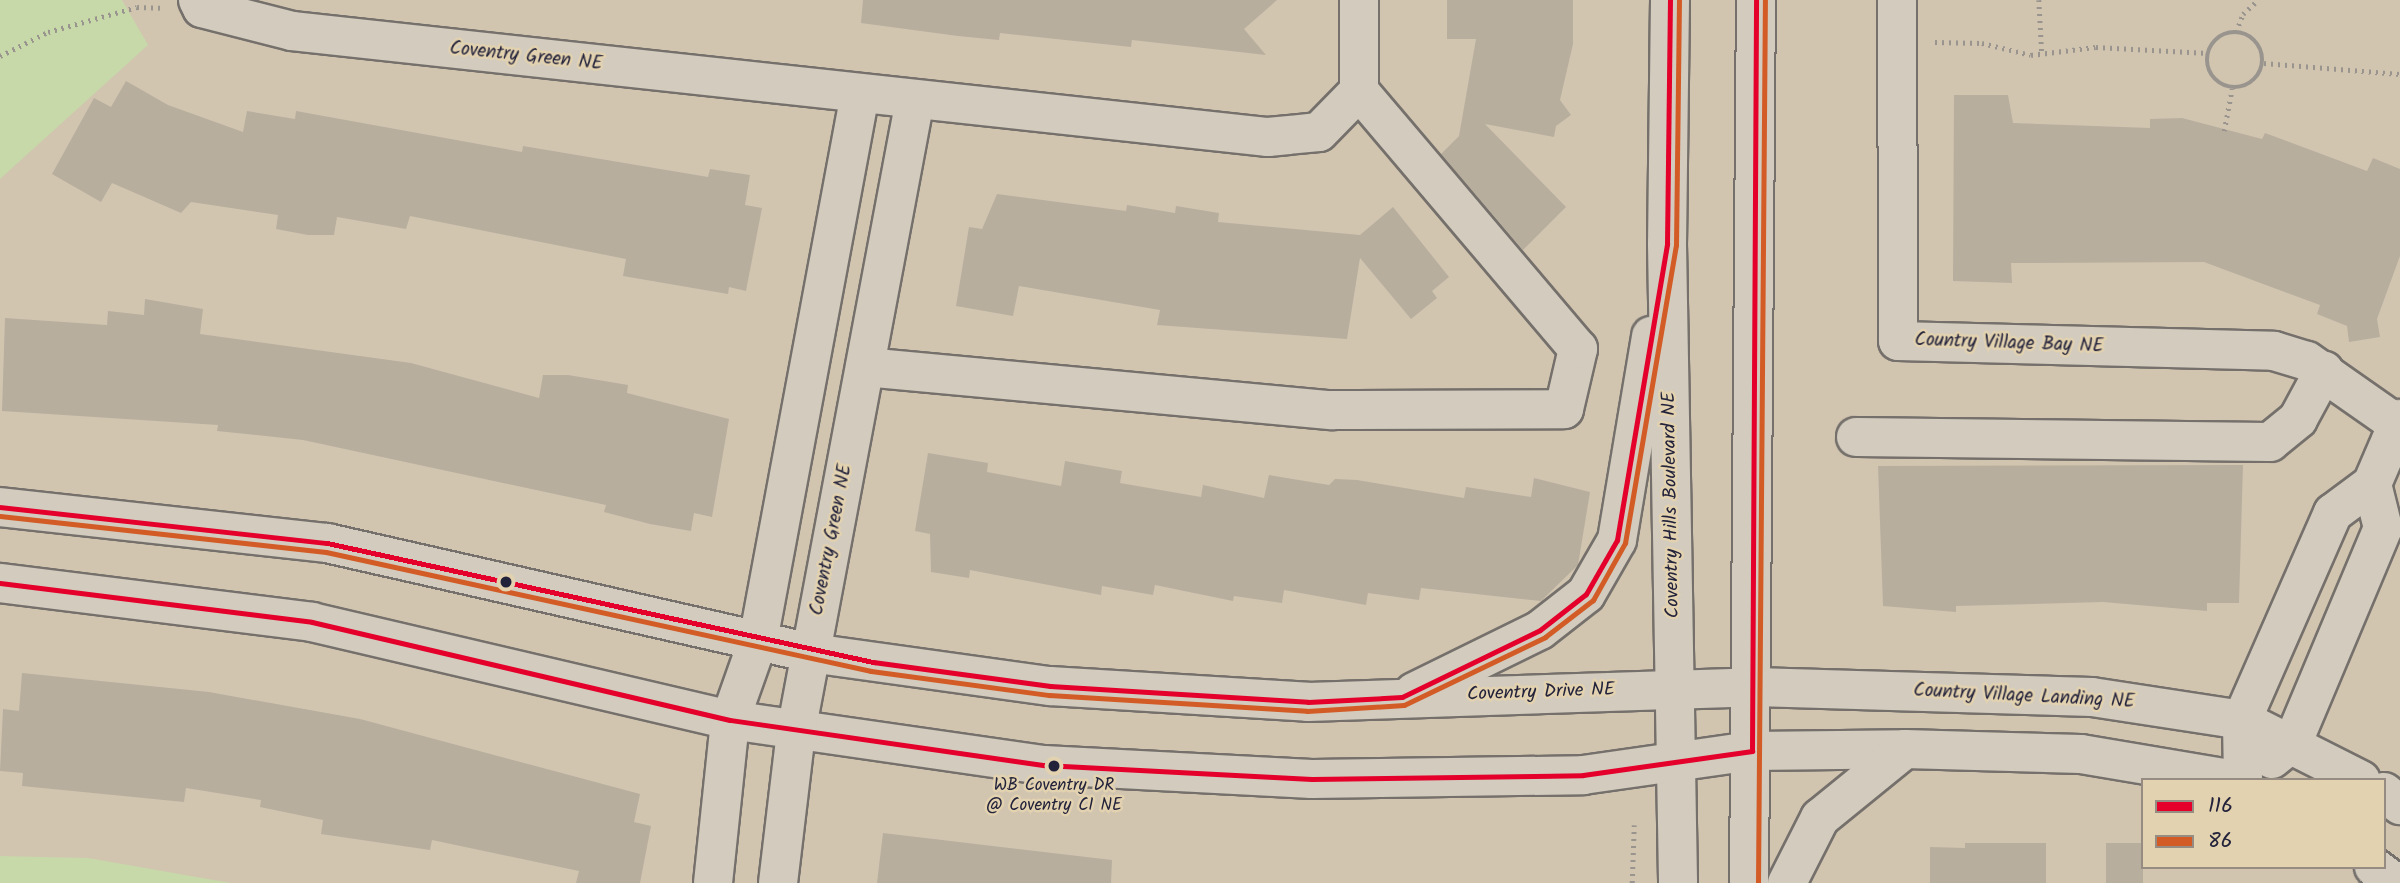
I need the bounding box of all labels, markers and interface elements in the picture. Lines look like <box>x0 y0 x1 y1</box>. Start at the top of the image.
street label: Coventry Green NE <box>448 38 604 76</box>
street label: Country Village Bay NE <box>1914 329 2104 359</box>
street label: Coventry Hills Boulevard NE <box>1659 392 1685 618</box>
street label: Coventry Green NE <box>806 462 858 618</box>
unlabelled marker <box>499 575 513 589</box>
street label: Coventry Drive NE <box>1467 679 1615 707</box>
street label: Country Village Landing NE <box>1913 680 2135 714</box>
marker: WB Coventry DR @ Coventry CI NE <box>1047 759 1061 773</box>
place label: WB Coventry DR @ Coventry CI NE <box>986 776 1122 816</box>
legend <box>2141 778 2386 869</box>
text: 116 <box>2208 790 2233 823</box>
text: 86 <box>2208 825 2232 858</box>

